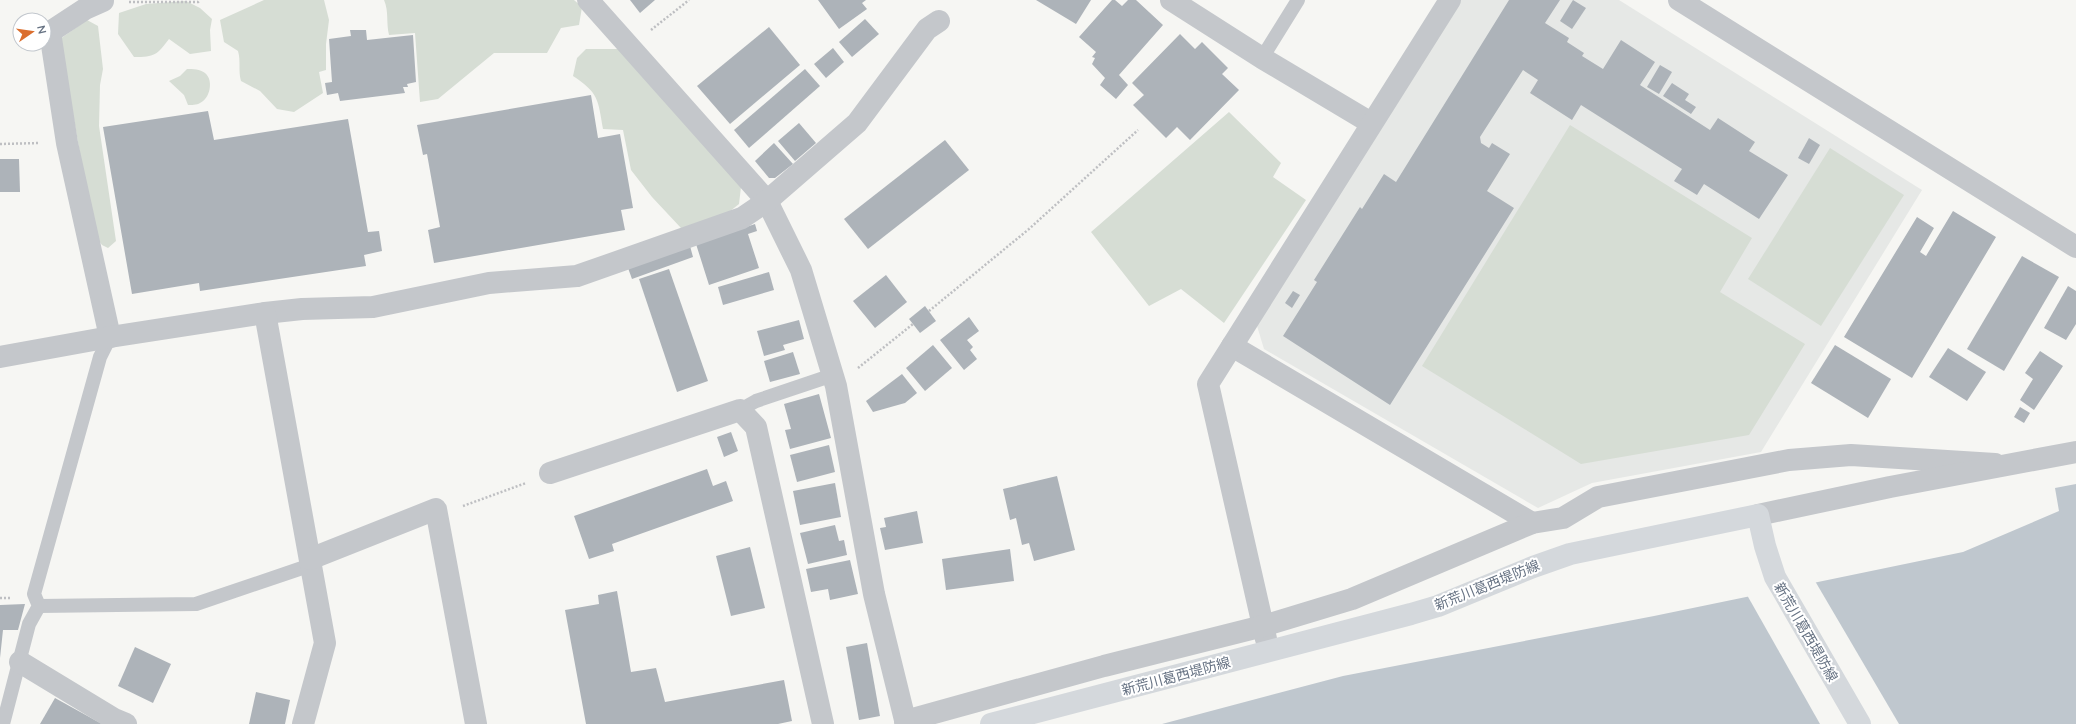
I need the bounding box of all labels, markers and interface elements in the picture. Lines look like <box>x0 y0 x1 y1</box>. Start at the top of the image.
north arrow <box>12 12 52 52</box>
text: N <box>34 24 49 35</box>
street label: 新荒川葛西堤防線 <box>1432 556 1542 614</box>
street label: 新荒川葛西堤防線 <box>1770 579 1842 685</box>
street label: 新荒川葛西堤防線 <box>1120 653 1232 699</box>

